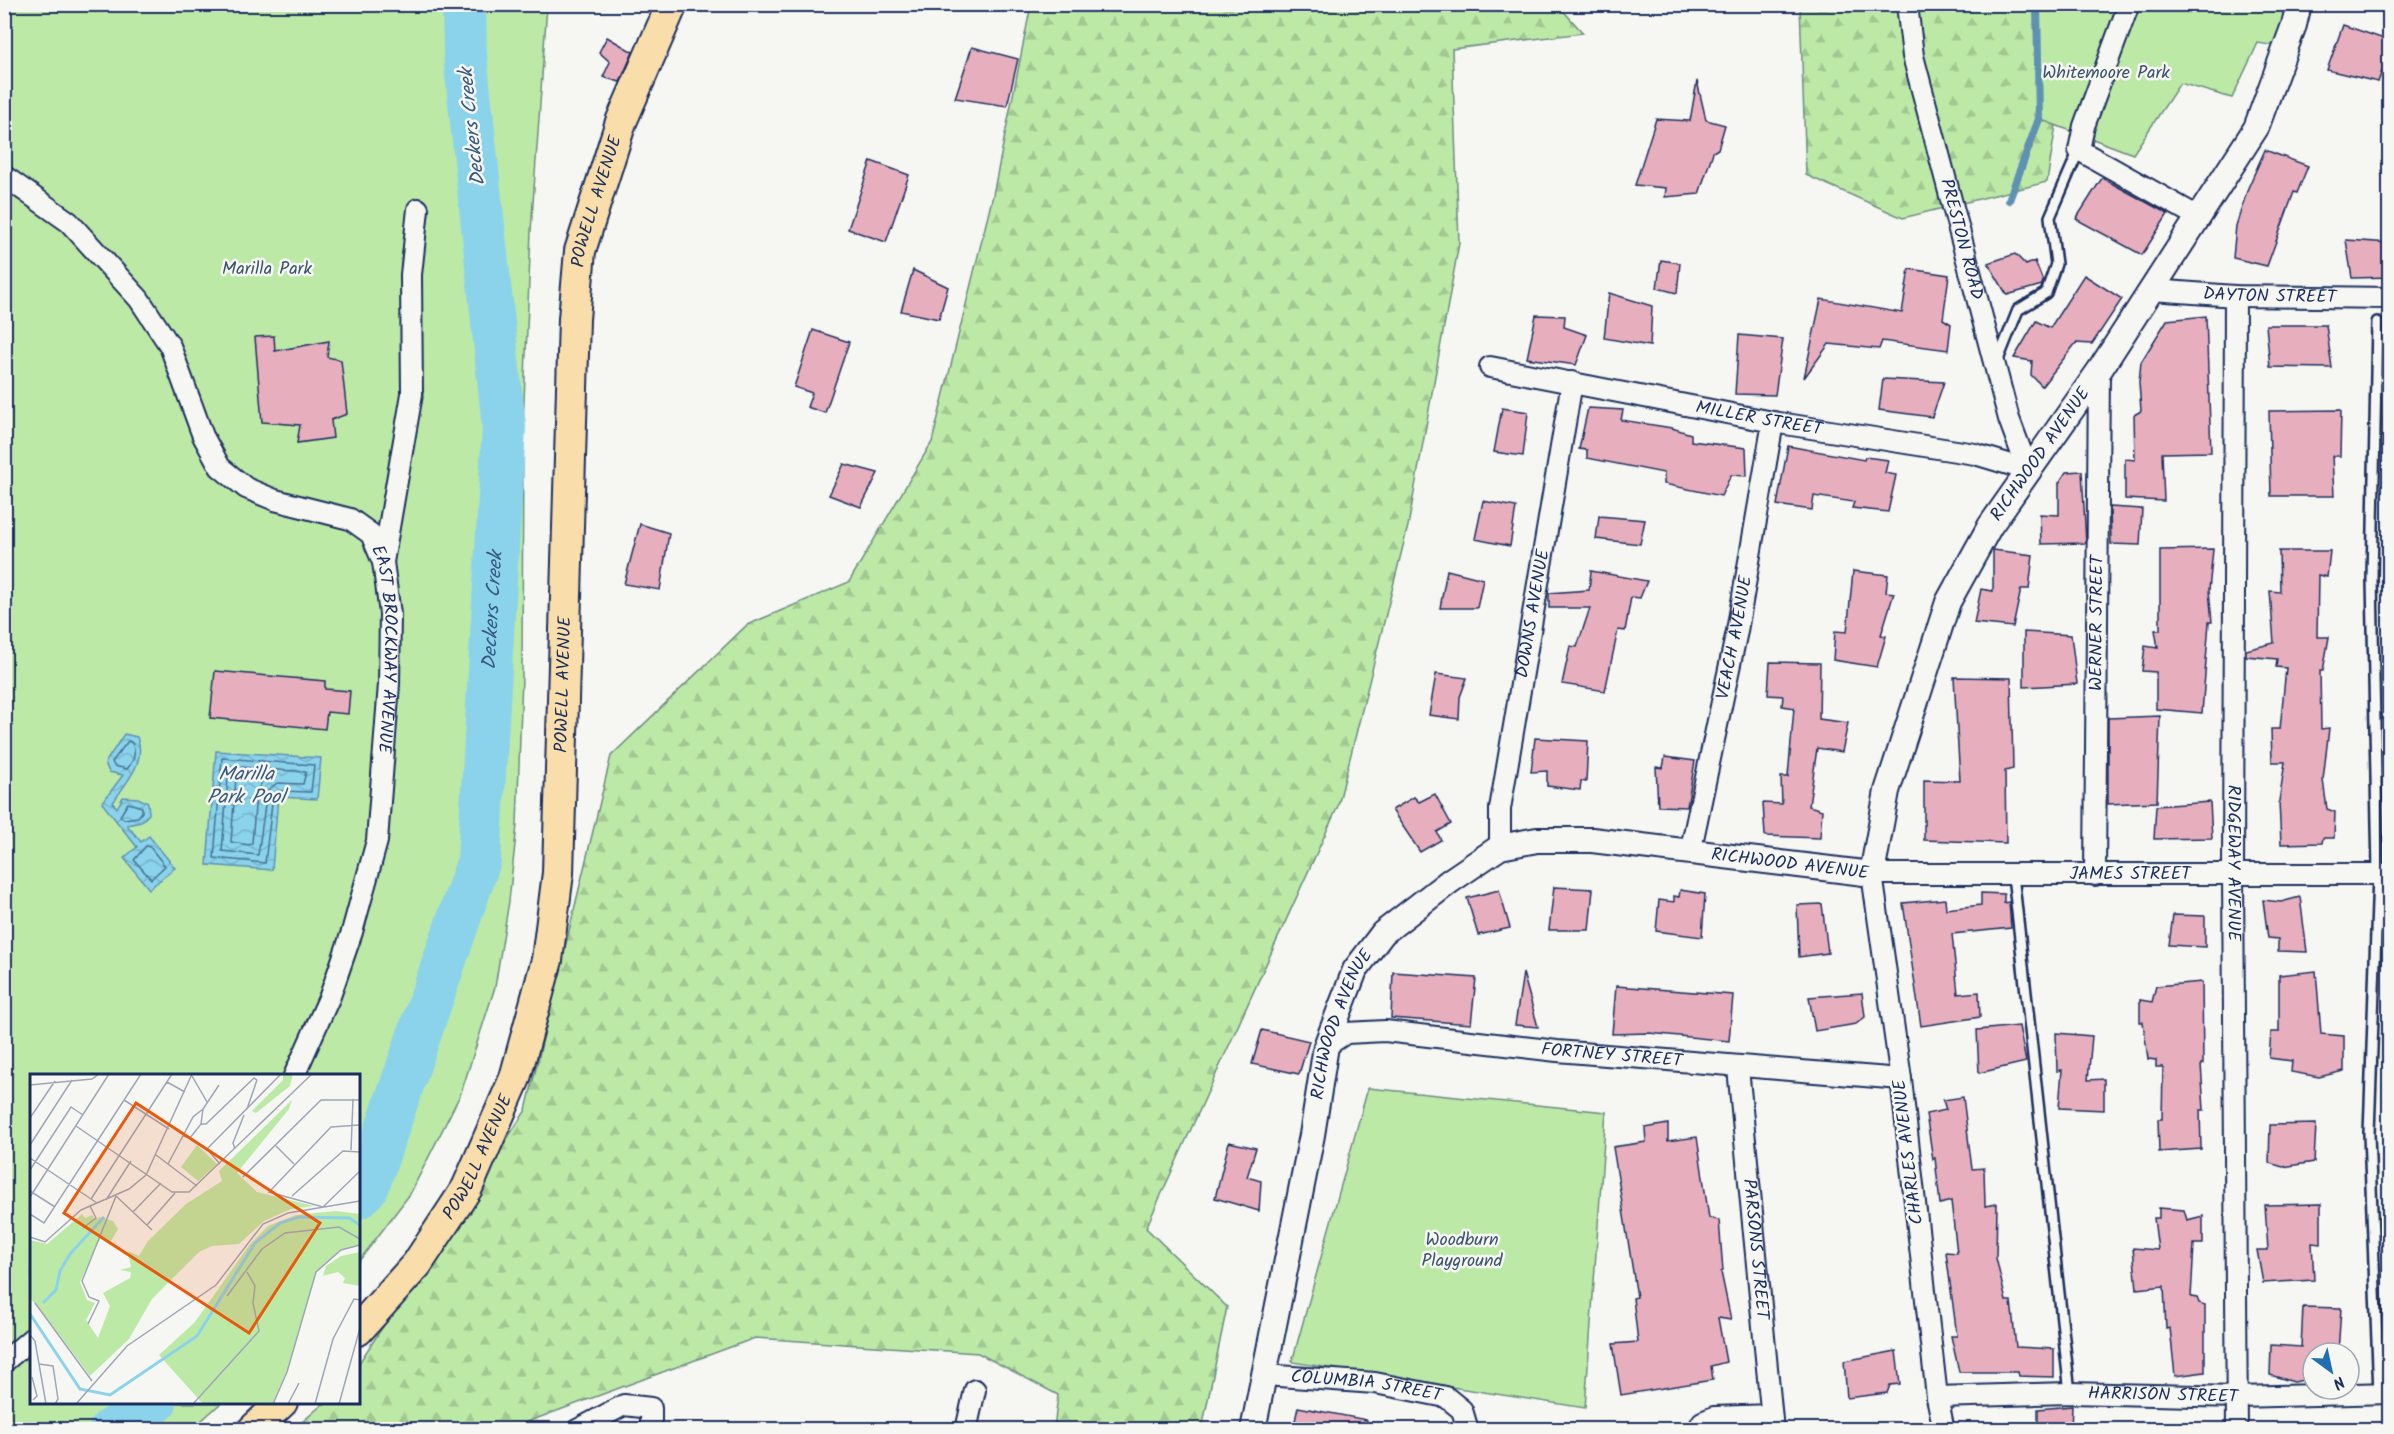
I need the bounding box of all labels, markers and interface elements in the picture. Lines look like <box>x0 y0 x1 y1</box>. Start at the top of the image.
park label: Whitemoore Park <box>2042 59 2170 88</box>
water label: Deckers Creek <box>451 64 495 188</box>
street label: POWELL AVENUE <box>564 131 630 269</box>
street label: PRESTON ROAD <box>1932 175 1992 304</box>
park label: Marilla Park <box>222 255 313 284</box>
street label: DAYTON STREET <box>2202 279 2338 312</box>
street label: RICHWOOD AVENUE <box>1983 381 2098 528</box>
street label: MILLER STREET <box>1693 393 1826 444</box>
street label: EAST BROCKWAY AVENUE <box>363 540 404 755</box>
street label: DOWNS AVENUE <box>1508 547 1558 680</box>
water label: Deckers Creek <box>474 548 513 671</box>
street label: WERNER STREET <box>2082 554 2112 691</box>
street label: VEACH AVENUE <box>1708 573 1761 702</box>
street label: POWELL AVENUE <box>547 615 580 753</box>
water label: Marilla Park Pool <box>207 759 289 814</box>
street label: RIDGEWAY AVENUE <box>2218 785 2248 942</box>
street label: RICHWOOD AVENUE <box>1709 840 1871 888</box>
street label: JAMES STREET <box>2070 860 2192 889</box>
street label: RICHWOOD AVENUE <box>1303 943 1381 1102</box>
street label: FORTNEY STREET <box>1540 1035 1685 1076</box>
inset map <box>30 1074 360 1404</box>
street label: CHARLES AVENUE <box>1886 1077 1932 1226</box>
street label: POWELL AVENUE <box>435 1089 521 1226</box>
street label: PARSONS STREET <box>1734 1177 1777 1322</box>
park label: Woodburn Playground <box>1422 1226 1503 1276</box>
north arrow <box>2301 1341 2361 1401</box>
street label: COLUMBIA STREET <box>1290 1362 1446 1411</box>
text: N <box>2327 1369 2349 1396</box>
street label: HARRISON STREET <box>2088 1379 2240 1412</box>

